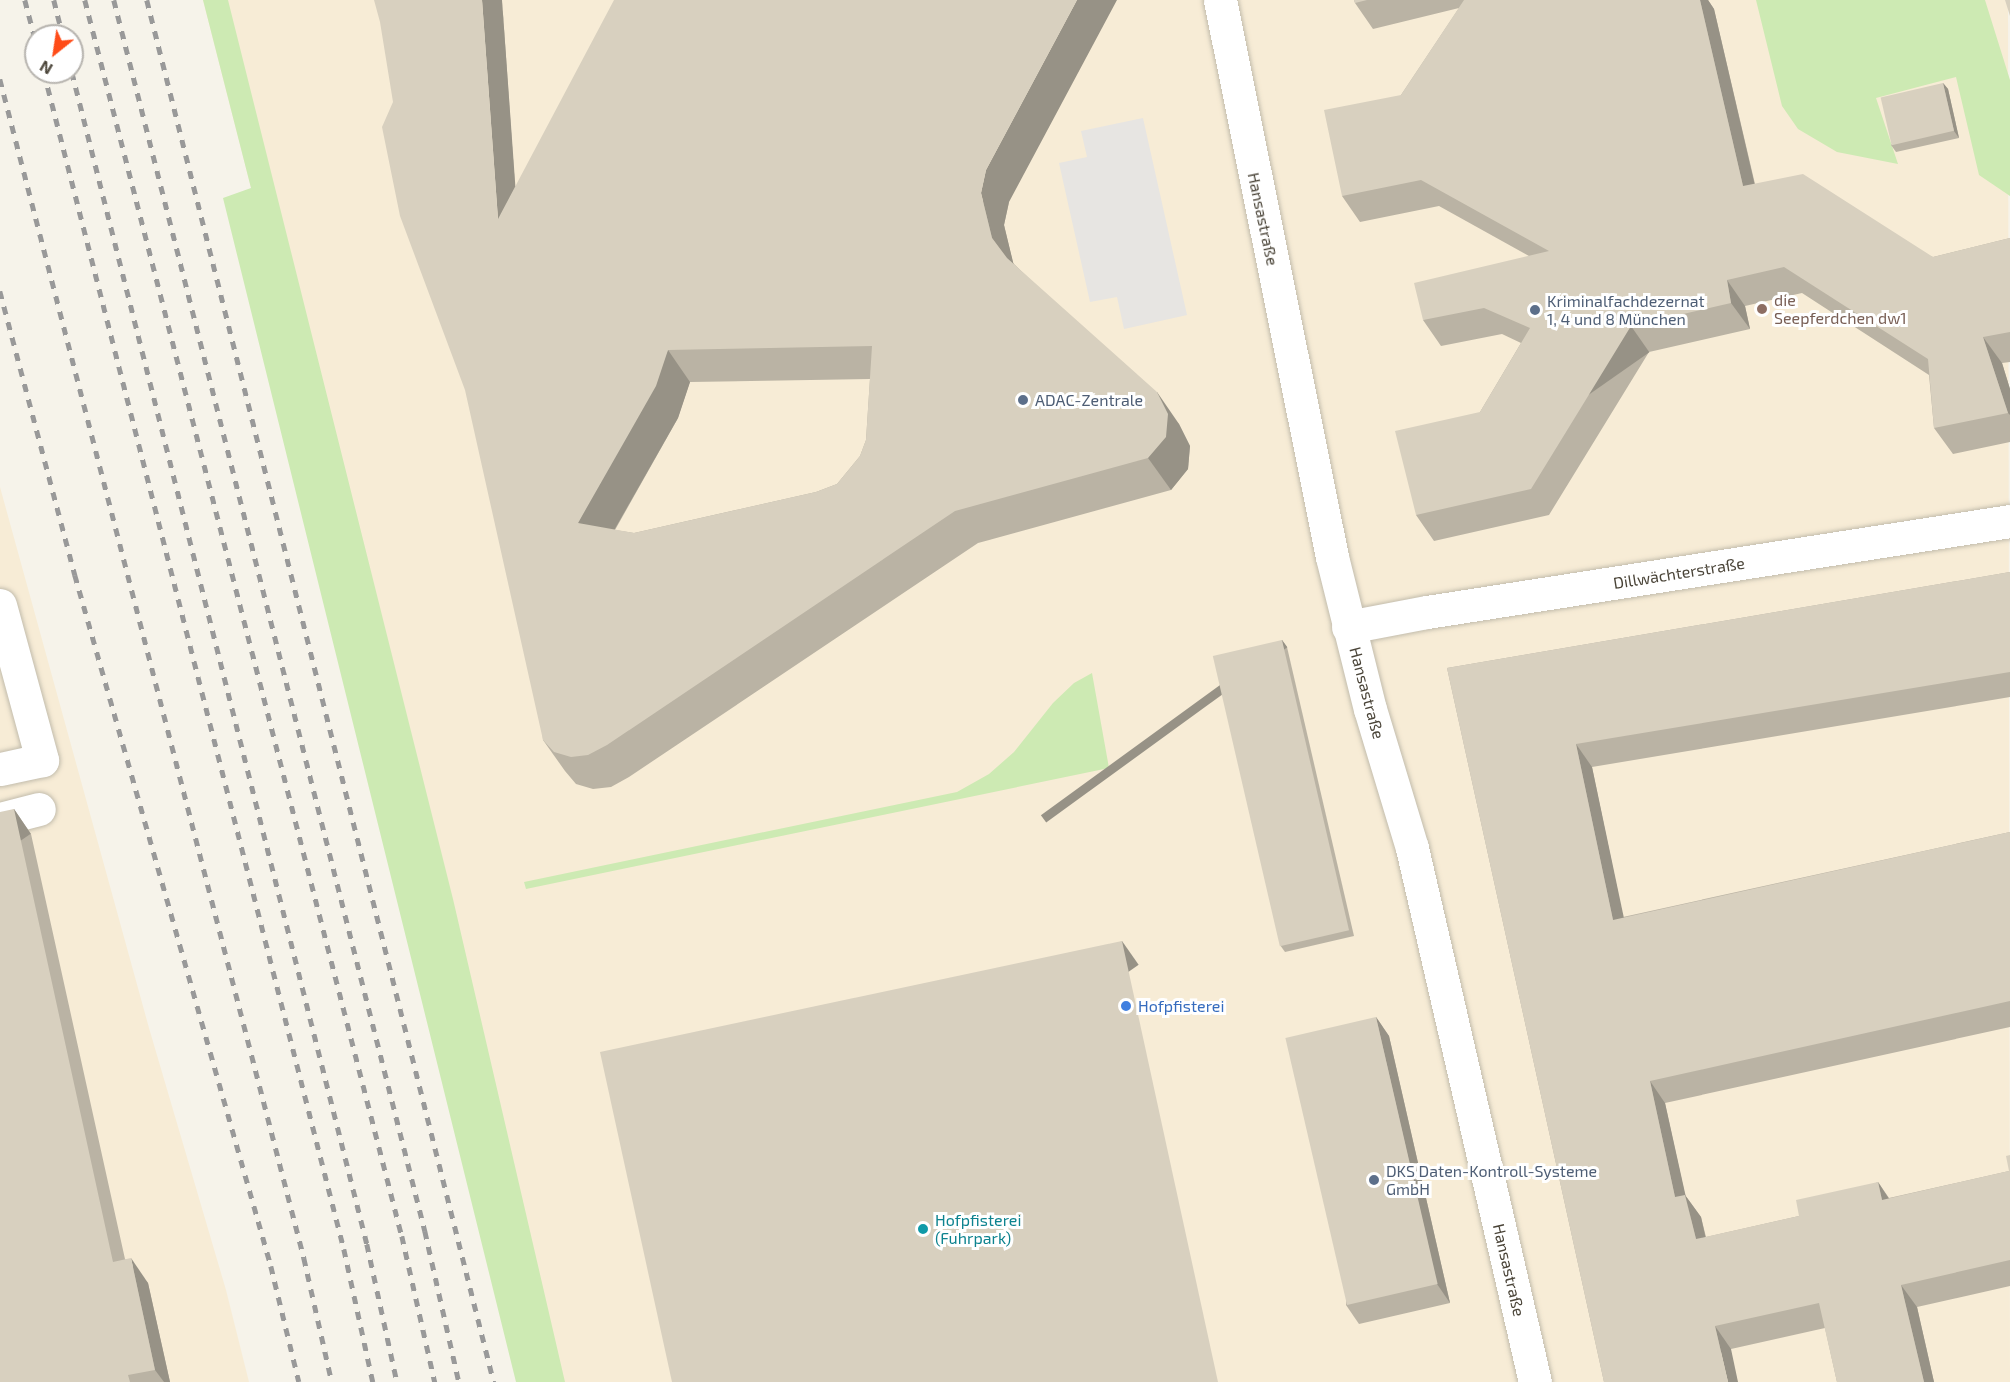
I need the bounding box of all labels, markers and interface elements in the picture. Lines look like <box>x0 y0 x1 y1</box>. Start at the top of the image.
north arrow <box>24 24 84 84</box>
text: N <box>36 57 56 79</box>
street label: Hansastraße <box>1244 171 1282 267</box>
place label: die Seepferdchen dw1 <box>1774 290 1907 328</box>
place label: Kriminalfachdezernat 1, 4 und 8 München <box>1547 291 1705 329</box>
marker: die Seepferdchen dw1 <box>1755 302 1769 316</box>
marker: Kriminalfachdezernat 1, 4 und 8 München <box>1528 303 1542 317</box>
place label: ADAC-Zentrale <box>1035 390 1143 410</box>
marker: ADAC-Zentrale <box>1016 393 1030 407</box>
street label: Dillwächterstraße <box>1612 553 1746 593</box>
street label: Hansastraße <box>1345 645 1389 741</box>
place label: Hofpfisterei <box>1138 996 1224 1016</box>
marker: Hofpfisterei <box>1119 999 1133 1013</box>
place label: DKS Daten-Kontroll-Systeme GmbH <box>1386 1161 1597 1199</box>
marker: DKS Daten-Kontroll-Systeme GmbH <box>1367 1173 1381 1187</box>
place label: Hofpfisterei (Fuhrpark) <box>935 1210 1021 1248</box>
marker: Hofpfisterei (Fuhrpark) <box>916 1222 930 1236</box>
street label: Hansastraße <box>1489 1222 1529 1318</box>

